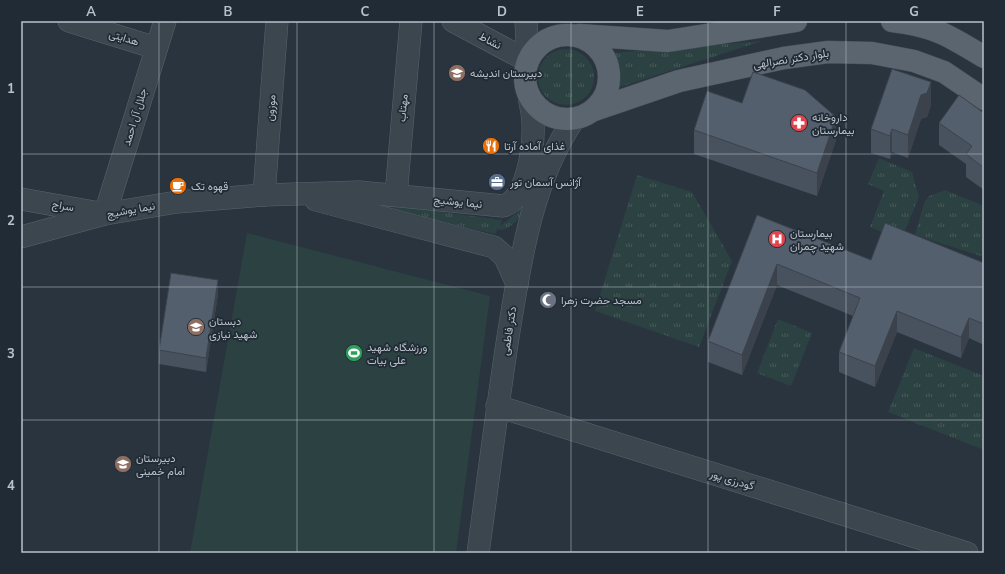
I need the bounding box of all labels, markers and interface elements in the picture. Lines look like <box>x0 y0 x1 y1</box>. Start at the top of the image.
text: A <box>86 3 96 21</box>
text: B <box>224 3 233 21</box>
text: C <box>361 3 370 21</box>
text: D <box>497 3 507 21</box>
text: E <box>636 3 644 21</box>
text: F <box>773 3 781 21</box>
text: G <box>909 3 919 21</box>
street label: هدایتی <box>107 26 141 50</box>
street label: نشاط <box>476 29 504 53</box>
street label: بلوار دکتر نصرالهی <box>752 46 830 72</box>
school or university icon: دبیرستان اندیشه <box>447 63 467 83</box>
place label: دبیرستان اندیشه <box>470 66 542 81</box>
text: 1 <box>7 80 15 98</box>
street label: جلال آل احمد <box>119 87 151 147</box>
street label: مهتاب <box>394 93 412 123</box>
street label: موزون <box>263 94 279 122</box>
place label: داروخانه بیمارستان <box>812 110 855 138</box>
pharmacy icon: داروخانه بیمارستان <box>789 113 809 133</box>
restaurant icon: غذای آماده آرتا <box>481 136 501 156</box>
place label: غذای آماده آرتا <box>504 139 566 154</box>
office icon: آژانس آسمان تور <box>487 172 507 192</box>
place label: آژانس آسمان تور <box>509 175 582 190</box>
cafe icon: قهوه تک <box>168 176 188 196</box>
place label: قهوه تک <box>191 179 228 194</box>
street label: نیما یوشیج <box>433 192 483 212</box>
street label: سراج <box>51 197 75 215</box>
street label: نیما یوشیج <box>106 198 156 222</box>
text: 2 <box>7 212 15 230</box>
place label: بیمارستان شهید چمران <box>790 226 844 254</box>
hospital icon: بیمارستان شهید چمران <box>767 229 787 249</box>
mosque icon: مسجد حضرت زهرا <box>538 290 558 310</box>
place label: مسجد حضرت زهرا <box>561 293 642 308</box>
street label: دکتر فاطمی <box>498 305 520 357</box>
place label: دبستان شهید نیازی <box>209 314 258 342</box>
school or university icon: دبستان شهید نیازی <box>186 317 206 337</box>
place label: ورزشگاه شهید علی بیات <box>367 340 428 368</box>
sports icon: ورزشگاه شهید علی بیات <box>344 343 364 363</box>
text: 3 <box>7 345 15 363</box>
place label: دبیرستان امام خمینی <box>136 451 185 479</box>
school or university icon: دبیرستان امام خمینی <box>113 454 133 474</box>
street label: گودرزی پور <box>707 466 756 494</box>
text: 4 <box>7 477 15 495</box>

